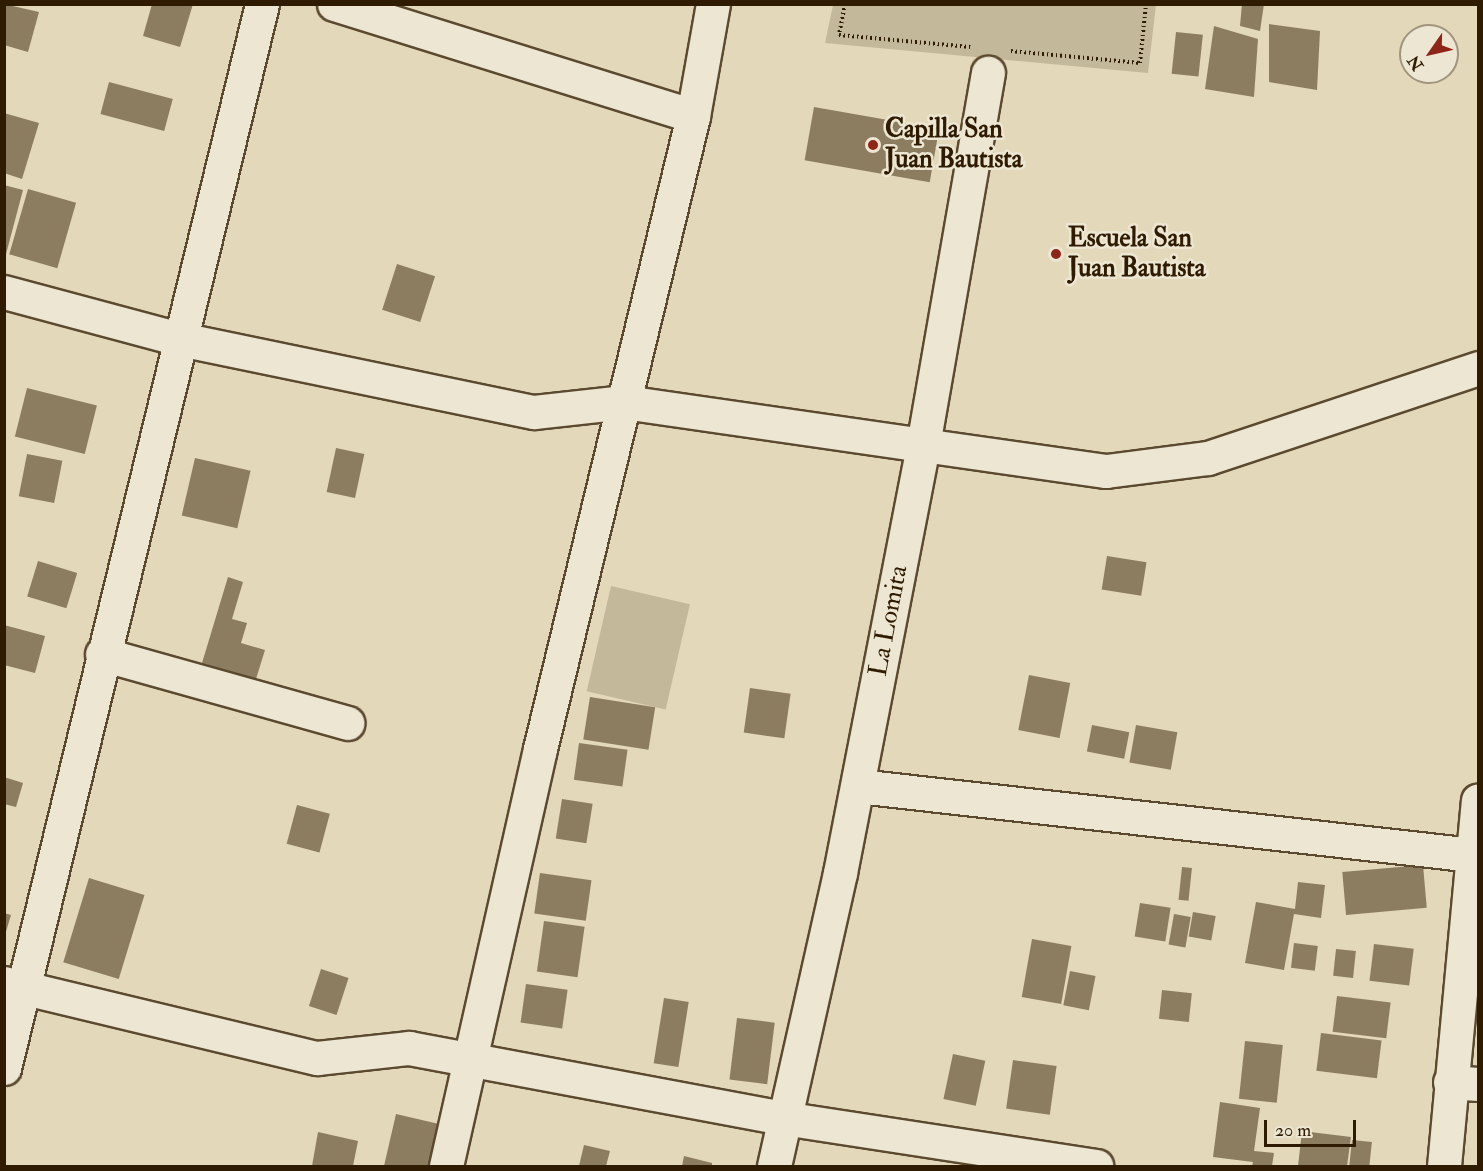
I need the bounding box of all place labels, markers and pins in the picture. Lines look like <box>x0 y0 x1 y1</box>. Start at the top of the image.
place label: Capilla San Juan Bautista <box>885 114 1022 176</box>
marker: Capilla San Juan Bautista <box>866 138 880 152</box>
place label: Escuela San Juan Bautista <box>1068 223 1205 284</box>
marker: Escuela San Juan Bautista <box>1049 247 1063 261</box>

